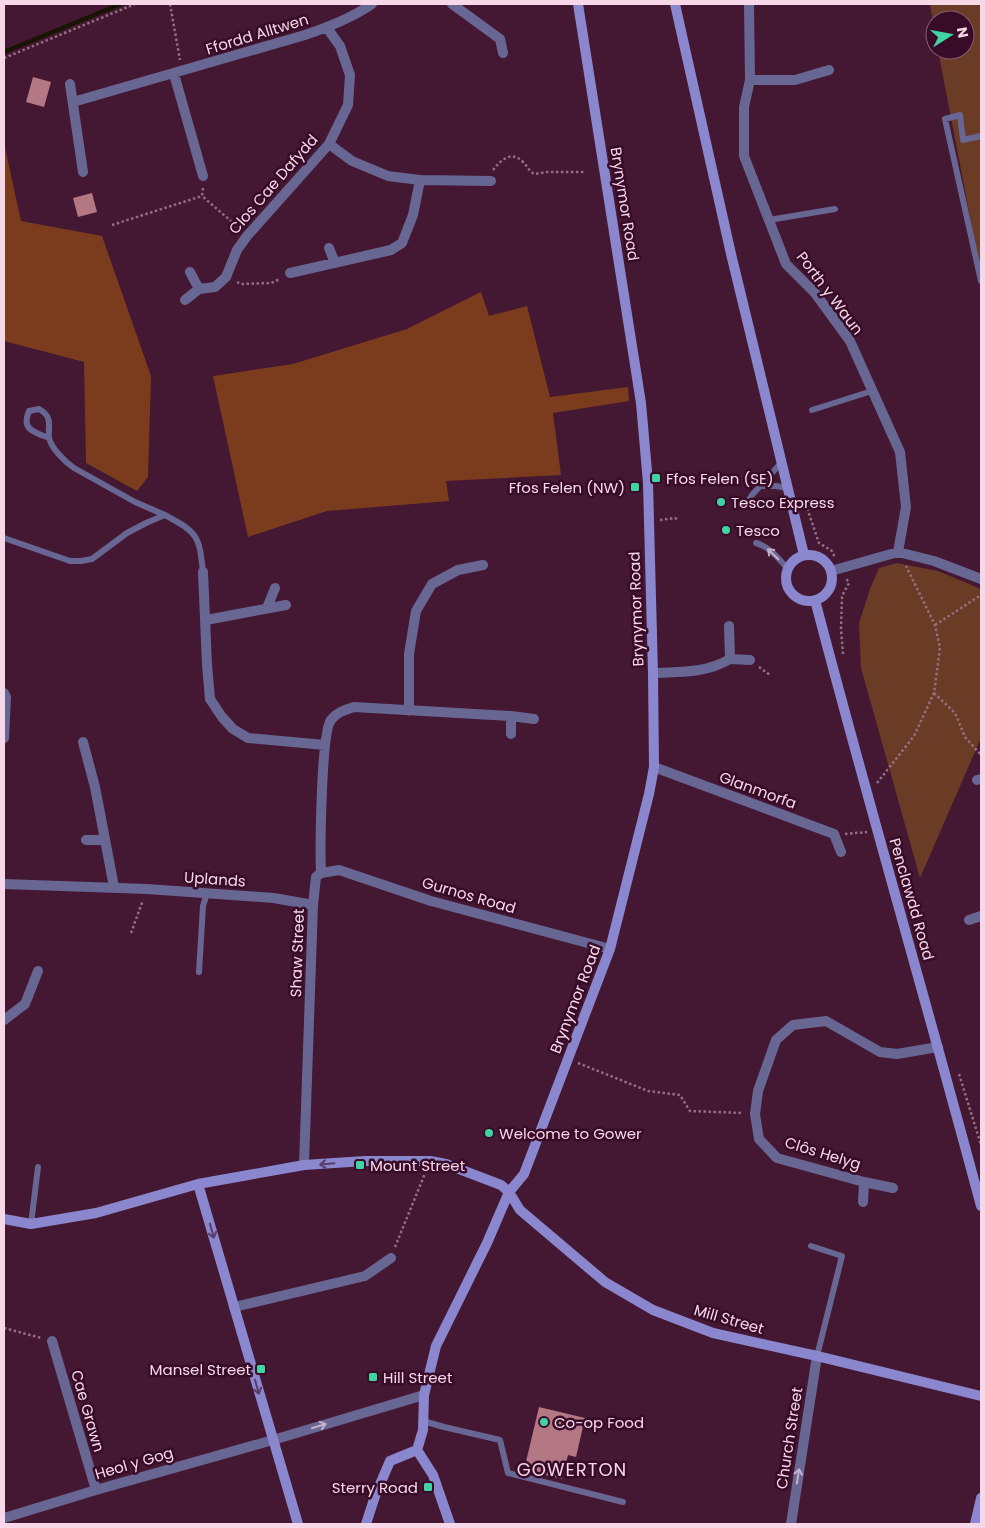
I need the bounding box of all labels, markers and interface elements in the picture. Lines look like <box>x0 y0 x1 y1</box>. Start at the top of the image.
street label: Ffordd Alltwen <box>203 8 311 60</box>
north arrow <box>925 10 975 60</box>
text: N <box>952 25 974 40</box>
street label: Clos Cae Dafydd <box>224 130 322 238</box>
street label: Brynymor Road <box>606 146 644 262</box>
street label: Porth y Waun <box>792 247 868 339</box>
place label: Ffos Felen (SE) <box>666 468 774 489</box>
marker: Ffos Felen (SE) <box>650 472 662 484</box>
place label: Ffos Felen (NW) <box>509 477 625 498</box>
marker: Ffos Felen (NW) <box>629 481 641 493</box>
place label: Tesco Express <box>731 492 835 513</box>
marker: Tesco Express <box>715 496 727 508</box>
place label: Tesco <box>736 520 780 541</box>
marker: Tesco <box>720 524 732 536</box>
one-way arrow <box>767 548 779 560</box>
street label: Brynymor Road <box>624 551 648 667</box>
street label: Glanmorfa <box>716 766 800 814</box>
street label: Penclawdd Road <box>885 835 939 963</box>
street label: Uplands <box>184 866 247 892</box>
street label: Gurnos Road <box>420 872 518 918</box>
street label: Shaw Street <box>285 908 309 998</box>
street label: Brynymor Road <box>545 942 605 1056</box>
place label: Welcome to Gower <box>499 1123 642 1144</box>
marker: Welcome to Gower <box>483 1127 495 1139</box>
street label: Clôs Helyg <box>782 1131 864 1175</box>
place label: Mount Street <box>370 1155 465 1176</box>
one-way arrow <box>320 1159 336 1168</box>
marker: Mount Street <box>354 1159 366 1171</box>
one-way arrow <box>207 1223 217 1239</box>
street label: Mill Street <box>692 1299 766 1339</box>
place label: Mansel Street <box>150 1359 251 1380</box>
marker: Mansel Street <box>255 1363 267 1375</box>
place label: Hill Street <box>383 1367 452 1388</box>
street label: Cae Grawn <box>66 1368 110 1454</box>
marker: Hill Street <box>367 1371 379 1383</box>
one-way arrow <box>253 1379 263 1395</box>
street label: Church Street <box>771 1385 807 1491</box>
place label: Co-op Food <box>554 1412 644 1433</box>
marker: Co-op Food <box>538 1416 550 1428</box>
one-way arrow <box>311 1421 327 1431</box>
street label: Heol y Gog <box>92 1442 176 1484</box>
district label: GOWERTON <box>517 1457 627 1482</box>
one-way arrow <box>794 1468 804 1484</box>
place label: Sterry Road <box>332 1477 418 1498</box>
marker: Sterry Road <box>422 1481 434 1493</box>

